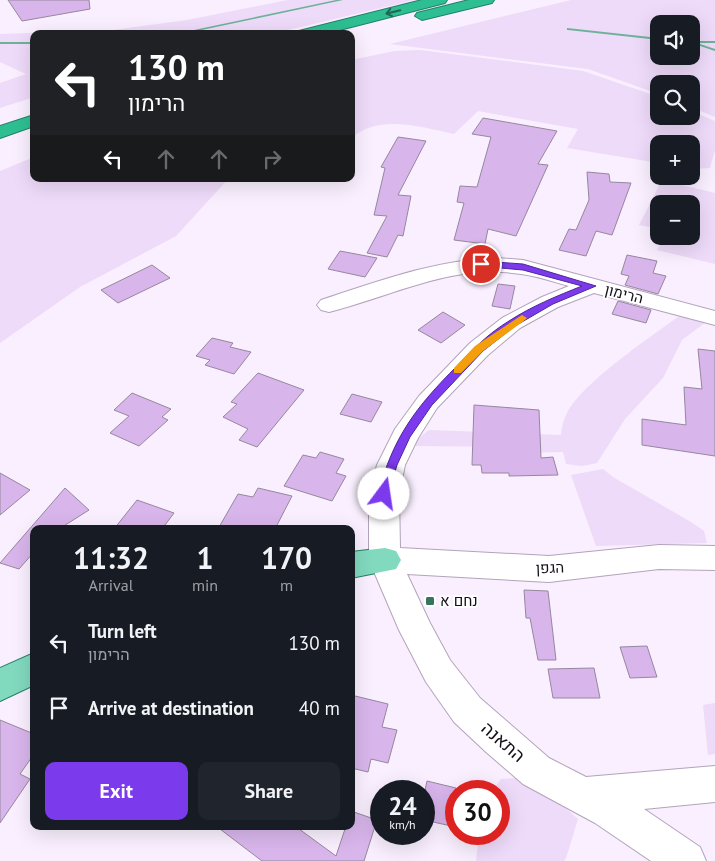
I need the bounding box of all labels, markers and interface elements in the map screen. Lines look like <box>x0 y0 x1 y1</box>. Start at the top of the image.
one-way arrow <box>385 8 401 17</box>
map controls <box>650 15 700 245</box>
button: sound <box>650 15 700 65</box>
text: 130 m <box>128 44 225 90</box>
icon: left <box>45 50 110 115</box>
button: search <box>650 75 700 125</box>
text: הרימון <box>128 89 185 117</box>
button: + <box>650 135 700 185</box>
icon: left <box>99 145 127 173</box>
icon: ahead <box>152 145 180 173</box>
icon: ahead <box>205 145 233 173</box>
icon: right <box>258 145 286 173</box>
button: − <box>650 195 700 245</box>
pin <box>460 243 502 285</box>
icon: arrive <box>467 250 495 278</box>
street label: הרימון <box>603 280 645 307</box>
position arrow <box>357 467 409 519</box>
text: 11:32 <box>73 538 149 577</box>
text: 1 <box>197 538 214 577</box>
text: 170 <box>261 538 312 577</box>
street label: הגפן <box>535 558 564 577</box>
text: Arrival <box>89 575 133 595</box>
text: min <box>192 575 218 595</box>
text: m <box>280 575 293 595</box>
place label: נחם א <box>440 591 478 610</box>
marker: נחם א <box>424 595 436 607</box>
text: Turn left <box>88 619 157 643</box>
icon: left <box>45 629 73 657</box>
text: 130 m <box>288 631 340 655</box>
text: הרימון <box>88 644 130 664</box>
icon: arrive <box>45 694 73 722</box>
text: Arrive at destination <box>88 696 254 720</box>
text: 40 m <box>299 696 340 720</box>
street label: התאנה <box>477 716 530 767</box>
button: Exit <box>45 762 188 820</box>
button: Share <box>198 762 340 820</box>
speed limit sign: 30 <box>445 780 510 845</box>
text: 24 <box>388 790 417 822</box>
text: km/h <box>389 817 416 832</box>

